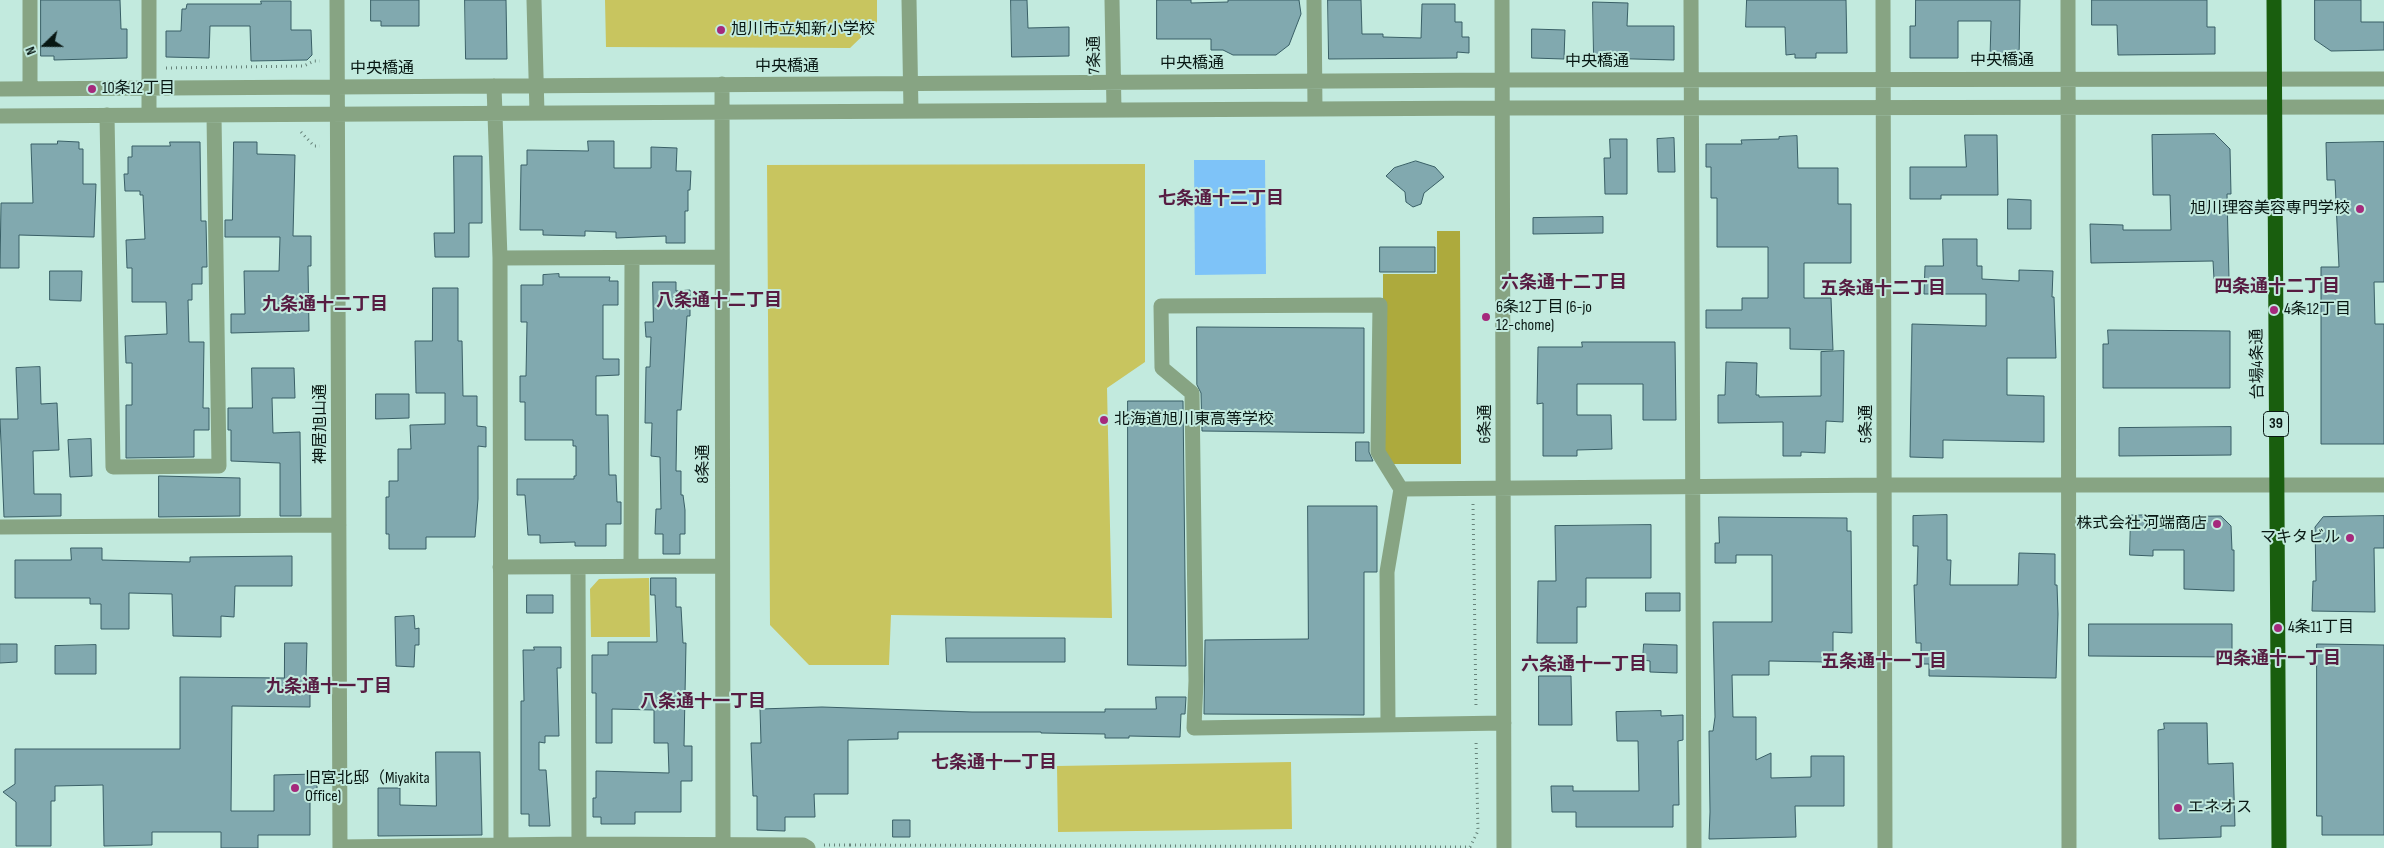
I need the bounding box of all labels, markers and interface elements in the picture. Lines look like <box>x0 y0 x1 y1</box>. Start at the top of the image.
north arrow <box>20 20 70 70</box>
place label: 旭川市立知新小学校 <box>731 20 875 40</box>
marker: 旭川市立知新小学校 <box>715 24 727 36</box>
street label: 7条通 <box>1085 36 1105 74</box>
text: N <box>21 44 40 57</box>
street label: 中央橋通 <box>1970 51 2034 71</box>
street label: 中央橋通 <box>1565 52 1629 72</box>
street label: 中央橋通 <box>1160 54 1224 74</box>
street label: 中央橋通 <box>755 57 819 77</box>
street label: 中央橋通 <box>350 59 414 79</box>
place label: 10条12丁目 <box>102 79 175 99</box>
marker: 10条12丁目 <box>86 83 98 95</box>
district label: 七条通十二丁目 <box>1158 188 1284 210</box>
place label: 旭川理容美容専門学校 <box>2190 199 2350 219</box>
marker: 旭川理容美容専門学校 <box>2354 203 2366 215</box>
district label: 六条通十二丁目 <box>1501 272 1627 294</box>
district label: 四条通十二丁目 <box>2214 276 2340 298</box>
district label: 五条通十二丁目 <box>1820 278 1946 300</box>
district label: 八条通十二丁目 <box>656 290 782 312</box>
district label: 九条通十二丁目 <box>262 294 388 316</box>
place label: 6条12丁目 (6-jo 12-chome) <box>1496 298 1592 336</box>
place label: 4条12丁目 <box>2284 300 2351 320</box>
marker: 4条12丁目 <box>2268 304 2280 316</box>
marker: 6条12丁目 (6-jo 12-chome) <box>1480 311 1492 323</box>
street label: 台場4条通 <box>2248 328 2268 400</box>
street label: 神居旭山通 <box>311 384 331 464</box>
street label: 6条通 <box>1476 404 1496 444</box>
street label: 5条通 <box>1857 405 1877 443</box>
place label: 北海道旭川東高等学校 <box>1114 410 1274 430</box>
road number: 39 <box>2264 412 2288 436</box>
marker: 北海道旭川東高等学校 <box>1098 414 1110 426</box>
street label: 8条通 <box>694 444 714 484</box>
place label: 株式会社 河端商店 <box>2076 514 2207 534</box>
marker: 株式会社 河端商店 <box>2211 518 2223 530</box>
place label: マキタビル <box>2260 528 2340 548</box>
marker: マキタビル <box>2344 532 2356 544</box>
place label: 4条11丁目 <box>2288 618 2354 638</box>
marker: 4条11丁目 <box>2272 622 2284 634</box>
district label: 四条通十一丁目 <box>2215 648 2341 670</box>
district label: 五条通十一丁目 <box>1821 651 1947 673</box>
district label: 六条通十一丁目 <box>1521 654 1647 676</box>
district label: 九条通十一丁目 <box>266 676 392 698</box>
district label: 八条通十一丁目 <box>640 691 766 713</box>
district label: 七条通十一丁目 <box>931 752 1057 774</box>
place label: 旧宮北邸（Miyakita Office) <box>305 769 430 807</box>
marker: 旧宮北邸（Miyakita Office) <box>289 782 301 794</box>
place label: エネオス <box>2188 798 2252 818</box>
marker: エネオス <box>2172 802 2184 814</box>

